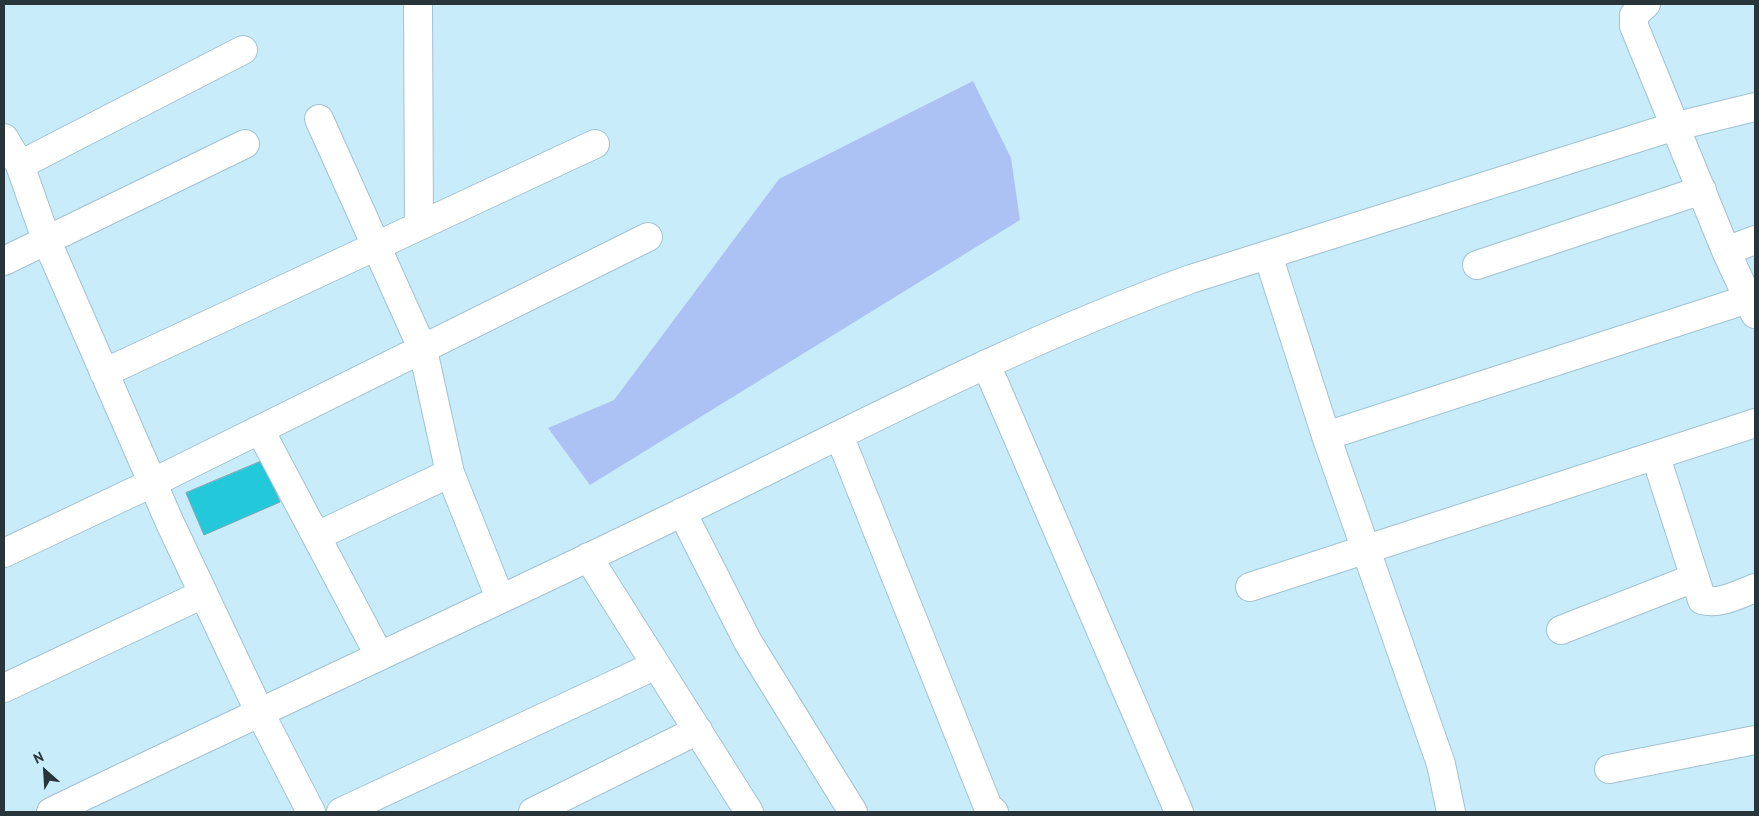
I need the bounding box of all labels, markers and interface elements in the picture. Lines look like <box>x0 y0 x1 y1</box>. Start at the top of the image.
north arrow <box>20 746 70 796</box>
text: N <box>30 747 46 768</box>

